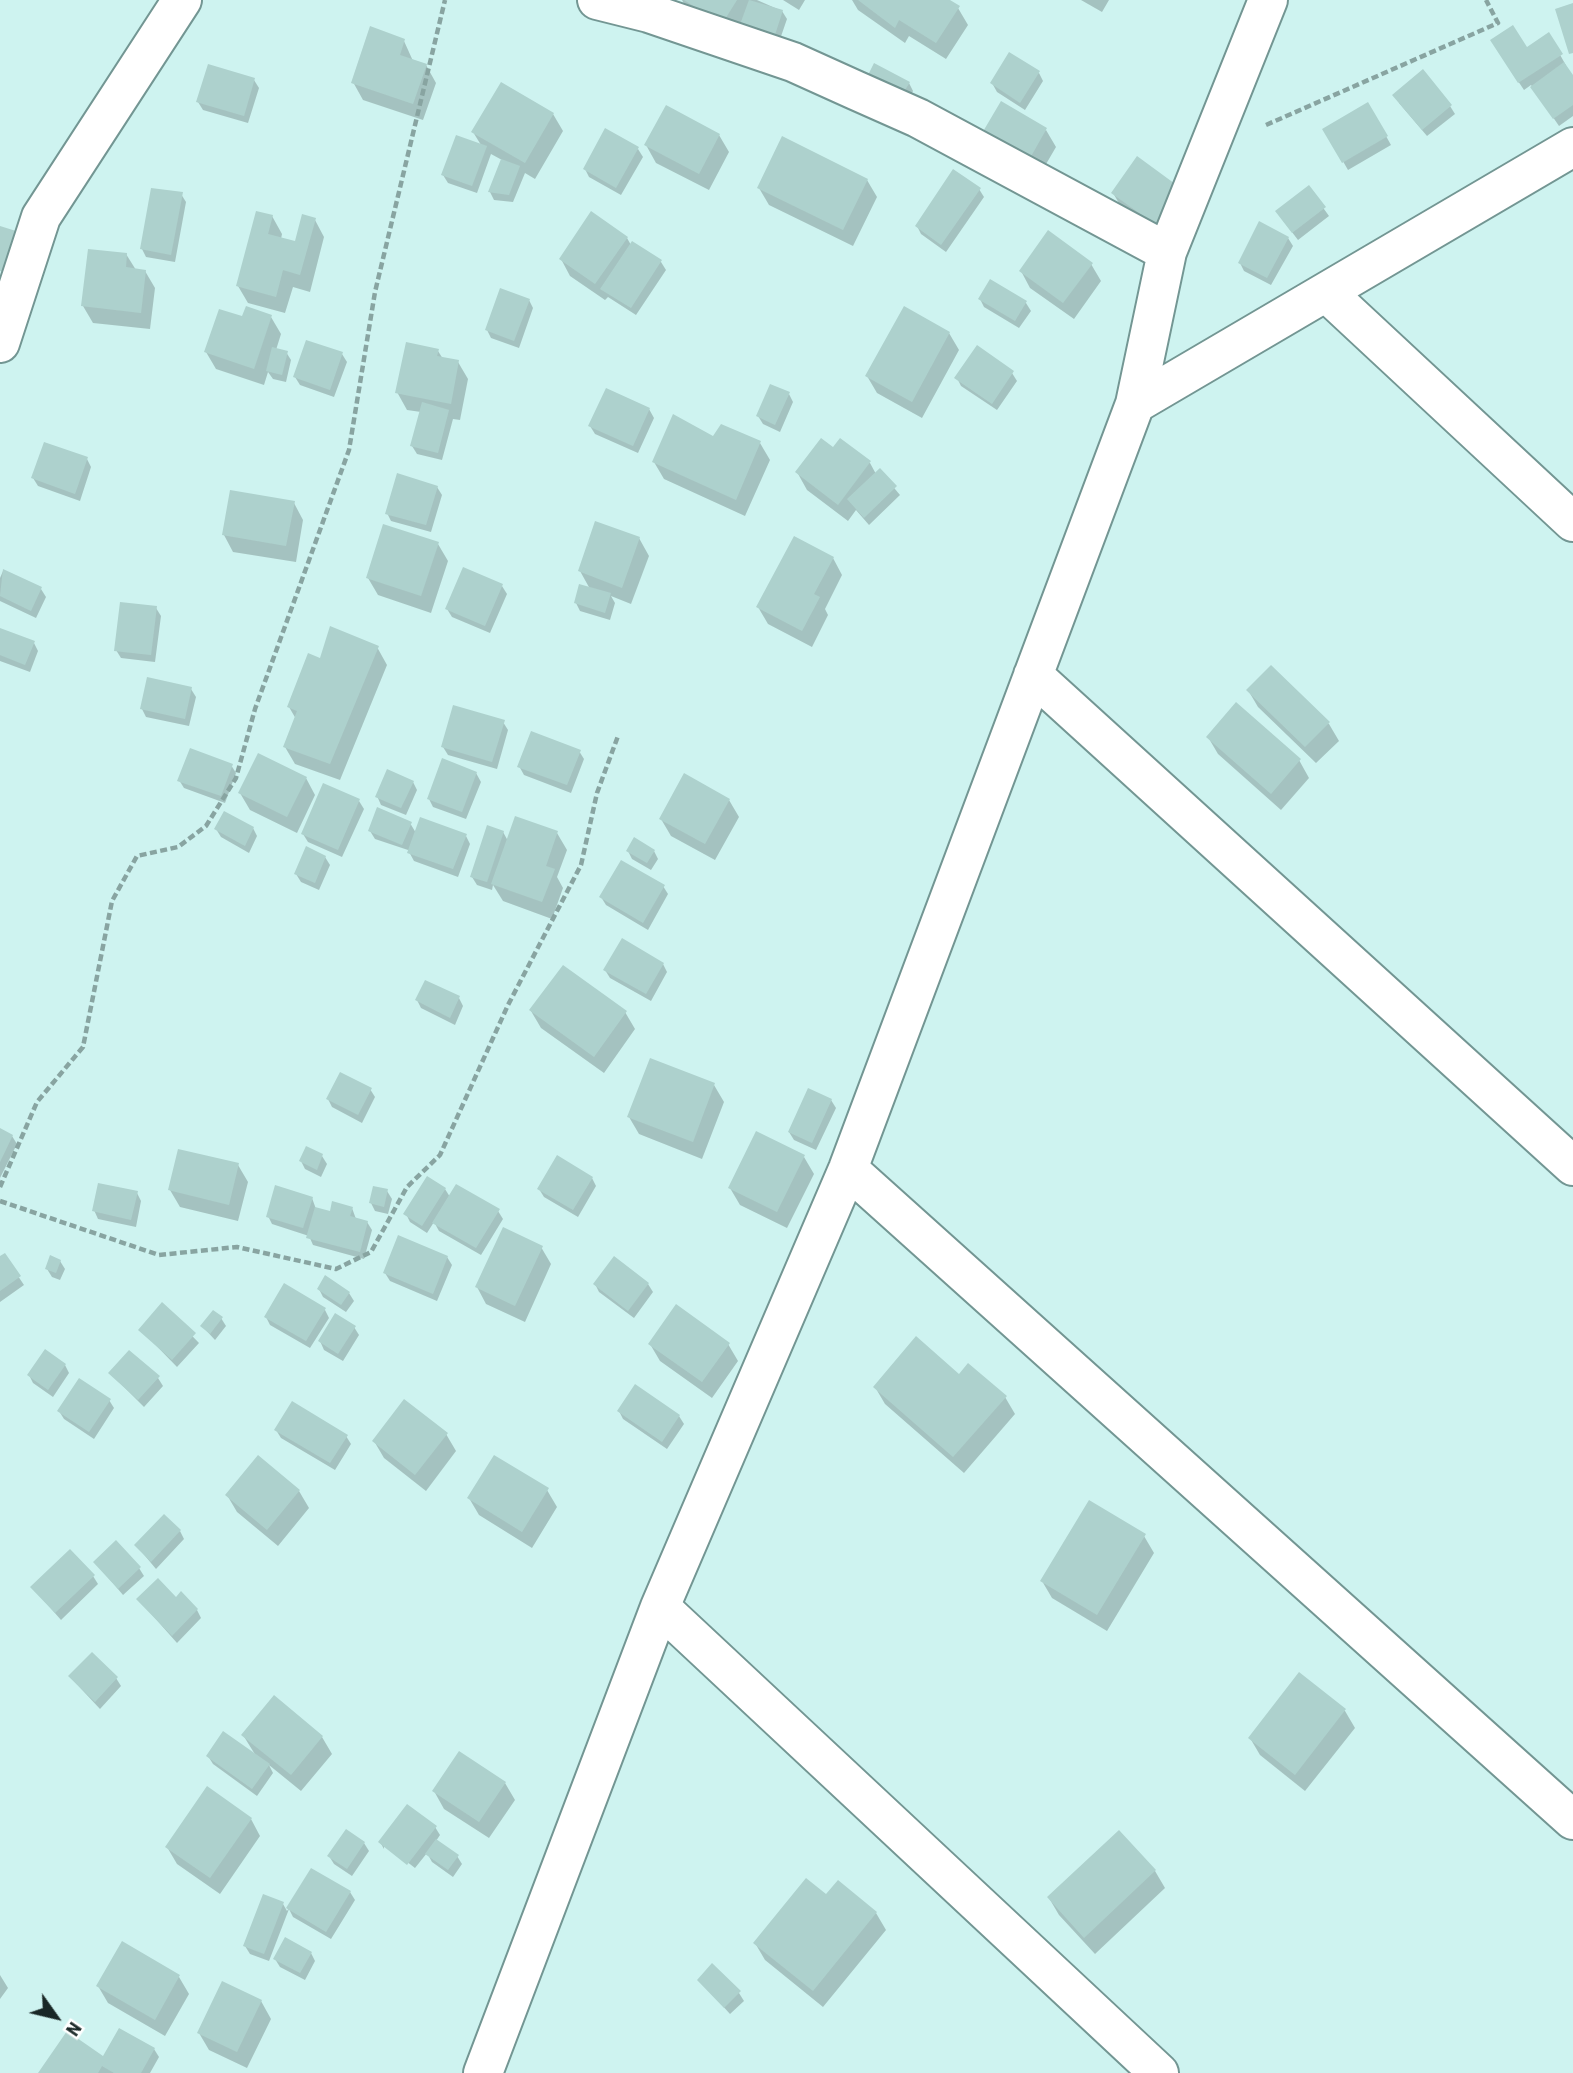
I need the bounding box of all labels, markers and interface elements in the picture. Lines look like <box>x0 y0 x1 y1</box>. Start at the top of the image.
north arrow <box>21 1982 91 2052</box>
text: N <box>61 2018 87 2040</box>

